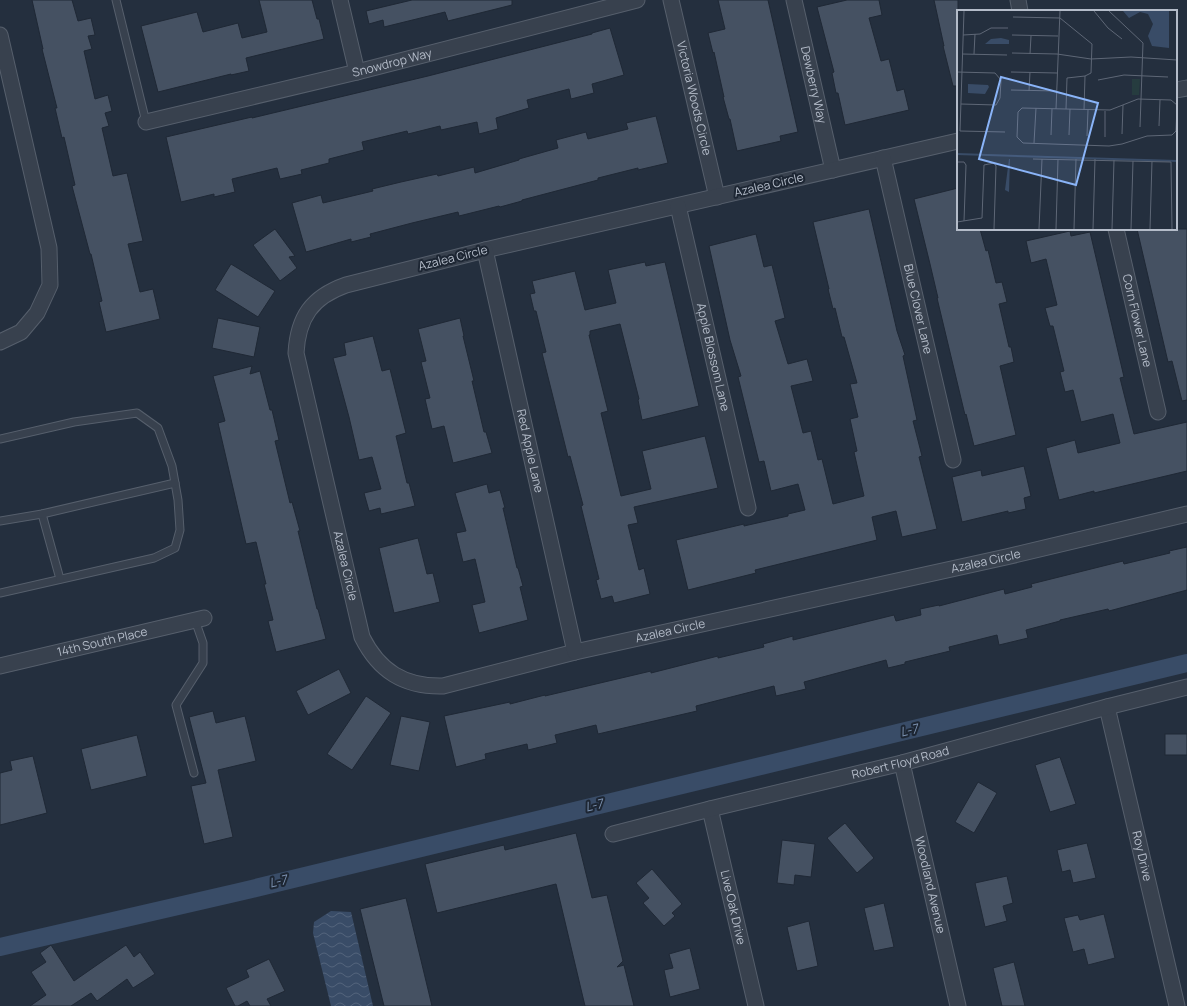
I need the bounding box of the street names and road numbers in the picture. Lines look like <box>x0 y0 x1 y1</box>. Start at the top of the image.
street label: Victoria Woods Circle <box>673 39 716 157</box>
street label: Snowdrop Way <box>350 44 434 81</box>
street label: Dewberry Way <box>797 44 831 126</box>
street label: Azalea Circle <box>732 168 805 201</box>
street label: Azalea Circle <box>416 241 489 274</box>
street label: Blue Clover Lane <box>900 262 937 355</box>
street label: Corn Flower Lane <box>1119 272 1156 369</box>
street label: Apple Blossom Lane <box>693 301 734 413</box>
street label: Red Apple Lane <box>513 408 548 494</box>
street label: Azalea Circle <box>330 529 362 602</box>
street label: Azalea Circle <box>949 545 1022 577</box>
street label: Azalea Circle <box>634 615 707 646</box>
street label: 14th South Place <box>55 623 149 660</box>
street label: Robert Floyd Road <box>850 742 951 783</box>
street label: Roy Drive <box>1128 829 1156 883</box>
street label: Woodland Avenue <box>911 835 950 935</box>
street label: Live Oak Drive <box>717 868 750 946</box>

